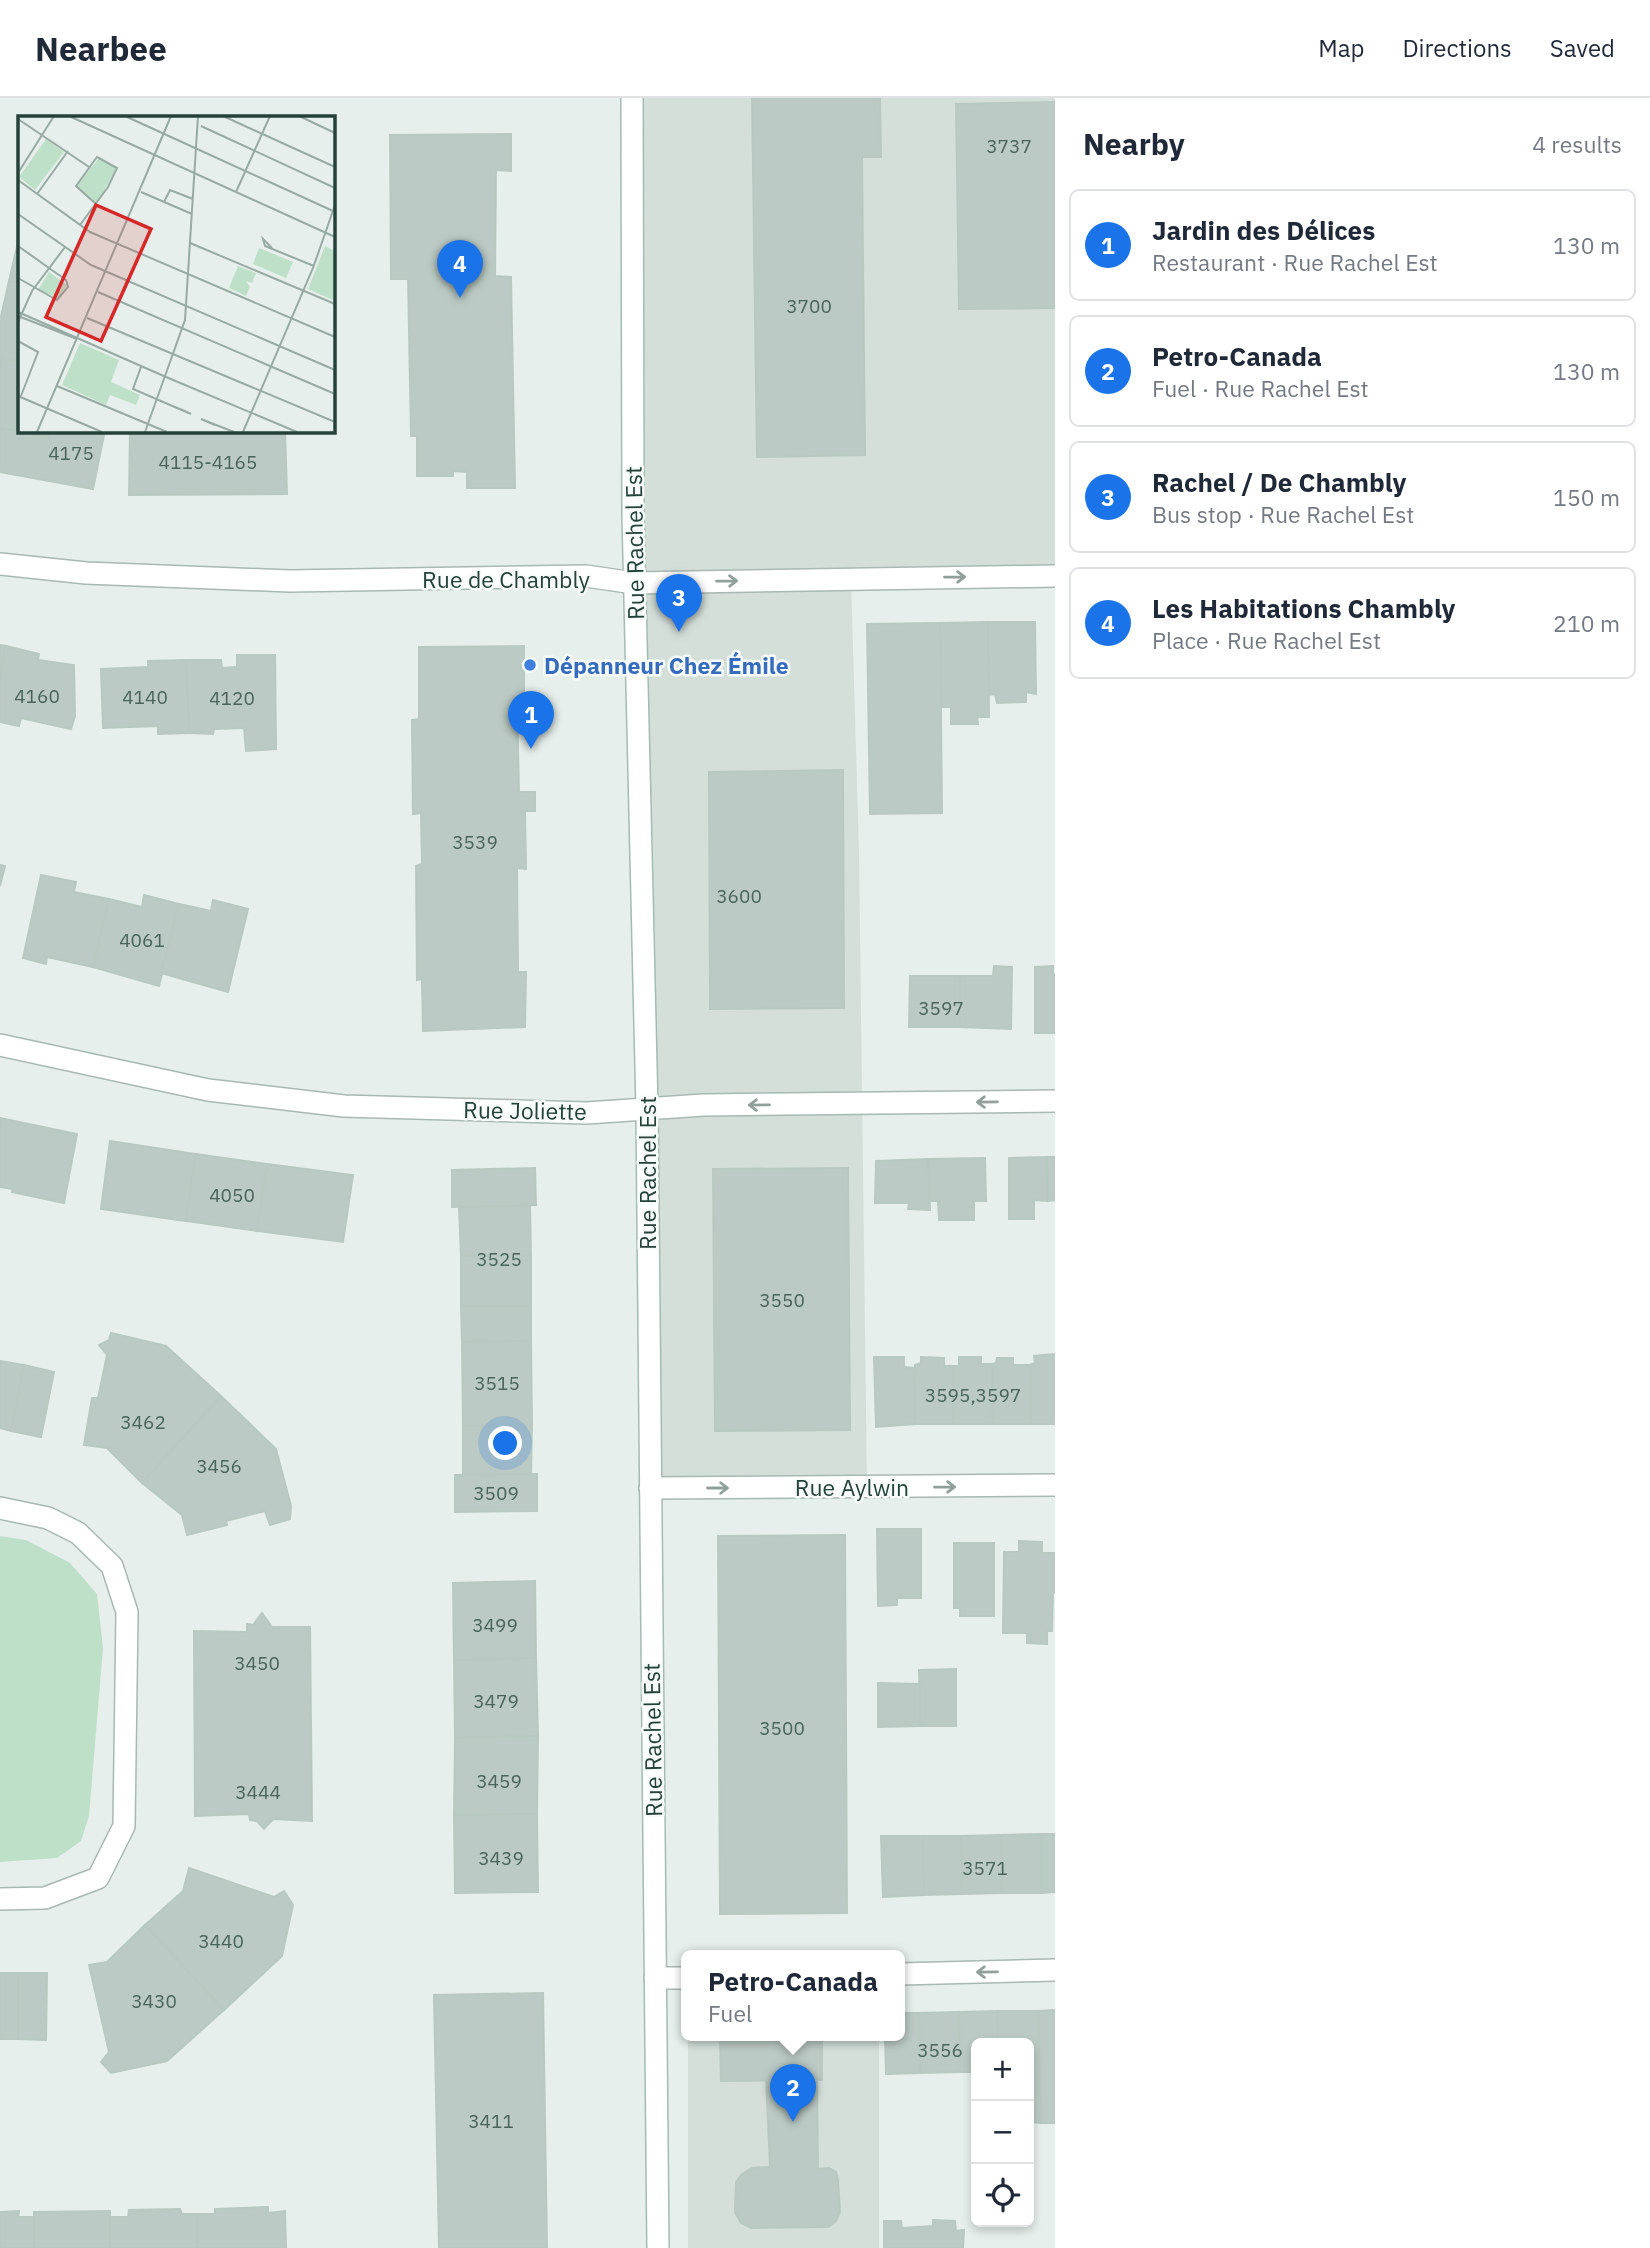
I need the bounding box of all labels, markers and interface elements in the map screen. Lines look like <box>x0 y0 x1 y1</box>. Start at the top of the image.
text: Nearbee <box>35 27 167 70</box>
text: Map <box>1318 32 1364 64</box>
text: Directions <box>1402 32 1512 64</box>
text: Saved <box>1550 32 1615 64</box>
inset map <box>18 116 334 432</box>
text: Nearby <box>1083 124 1185 163</box>
text: 4 results <box>1532 129 1622 159</box>
house number: 3737 <box>986 134 1032 158</box>
text: Jardin des Délices <box>1152 213 1375 247</box>
text: 1 <box>1101 230 1115 260</box>
text: 130 m <box>1553 230 1620 260</box>
pin: 4 <box>437 240 483 298</box>
text: Restaurant · Rue Rachel Est <box>1152 247 1438 277</box>
house number: 3700 <box>786 294 832 318</box>
text: Petro-Canada <box>1152 339 1322 373</box>
text: 2 <box>1101 356 1115 386</box>
text: 130 m <box>1553 356 1620 386</box>
text: Fuel · Rue Rachel Est <box>1152 373 1369 403</box>
house number: 4175 <box>48 441 94 465</box>
house number: 4115-4165 <box>159 450 257 474</box>
text: Rachel / De Chambly <box>1152 465 1406 499</box>
street label: Rue Rachel Est <box>618 466 650 620</box>
text: 3 <box>1101 482 1115 512</box>
text: 150 m <box>1553 482 1620 512</box>
text: Bus stop · Rue Rachel Est <box>1152 499 1414 529</box>
street label: Rue de Chambly <box>422 564 590 594</box>
one-way arrow <box>943 571 966 584</box>
pin: 3 <box>656 574 702 632</box>
one-way arrow <box>715 575 738 588</box>
text: Les Habitations Chambly <box>1152 591 1456 625</box>
text: 4 <box>1101 608 1115 638</box>
text: 210 m <box>1553 608 1620 638</box>
text: Place · Rue Rachel Est <box>1152 625 1381 655</box>
place label: Dépanneur Chez Émile <box>544 650 789 680</box>
marker: Dépanneur Chez Émile <box>522 657 538 673</box>
house number: 4160 <box>14 684 60 708</box>
house number: 4140 <box>122 685 168 709</box>
house number: 4120 <box>209 686 255 710</box>
pin: 1 <box>508 691 554 749</box>
house number: 3539 <box>452 830 498 854</box>
house number: 3600 <box>716 884 762 908</box>
house number: 4061 <box>119 928 165 952</box>
house number: 3597 <box>918 996 964 1020</box>
street label: Rue Joliette <box>463 1094 587 1126</box>
one-way arrow <box>976 1095 999 1109</box>
street label: Rue Rachel Est <box>632 1096 662 1250</box>
one-way arrow <box>748 1098 771 1112</box>
house number: 4050 <box>209 1183 255 1207</box>
house number: 3525 <box>476 1247 522 1271</box>
house number: 3550 <box>759 1288 805 1312</box>
house number: 3515 <box>474 1371 520 1395</box>
house number: 3595,3597 <box>925 1383 1021 1407</box>
house number: 3462 <box>120 1410 166 1434</box>
your location <box>488 1426 522 1460</box>
house number: 3456 <box>196 1454 242 1478</box>
street label: Rue Aylwin <box>795 1472 909 1502</box>
one-way arrow <box>934 1480 957 1493</box>
house number: 3509 <box>473 1481 519 1505</box>
one-way arrow <box>706 1481 729 1495</box>
house number: 3499 <box>472 1613 518 1637</box>
house number: 3450 <box>234 1651 280 1675</box>
street label: Rue Rachel Est <box>636 1663 668 1817</box>
house number: 3479 <box>473 1689 519 1713</box>
house number: 3500 <box>759 1716 805 1740</box>
house number: 3459 <box>476 1769 522 1793</box>
house number: 3444 <box>235 1780 281 1804</box>
house number: 3439 <box>478 1846 524 1870</box>
house number: 3571 <box>962 1856 1008 1880</box>
house number: 3440 <box>198 1929 244 1953</box>
popup <box>681 1950 905 2041</box>
text: Petro-Canada <box>708 1964 878 1998</box>
one-way arrow <box>976 1965 999 1978</box>
house number: 3430 <box>131 1989 177 2013</box>
text: Fuel <box>708 1998 752 2028</box>
house number: 3556 <box>917 2038 963 2062</box>
map controls <box>971 2038 1034 2227</box>
button: + <box>971 2038 1034 2101</box>
pin: 2 <box>770 2064 816 2122</box>
button: − <box>971 2101 1034 2164</box>
house number: 3411 <box>468 2109 514 2133</box>
button: locate <box>971 2164 1034 2227</box>

